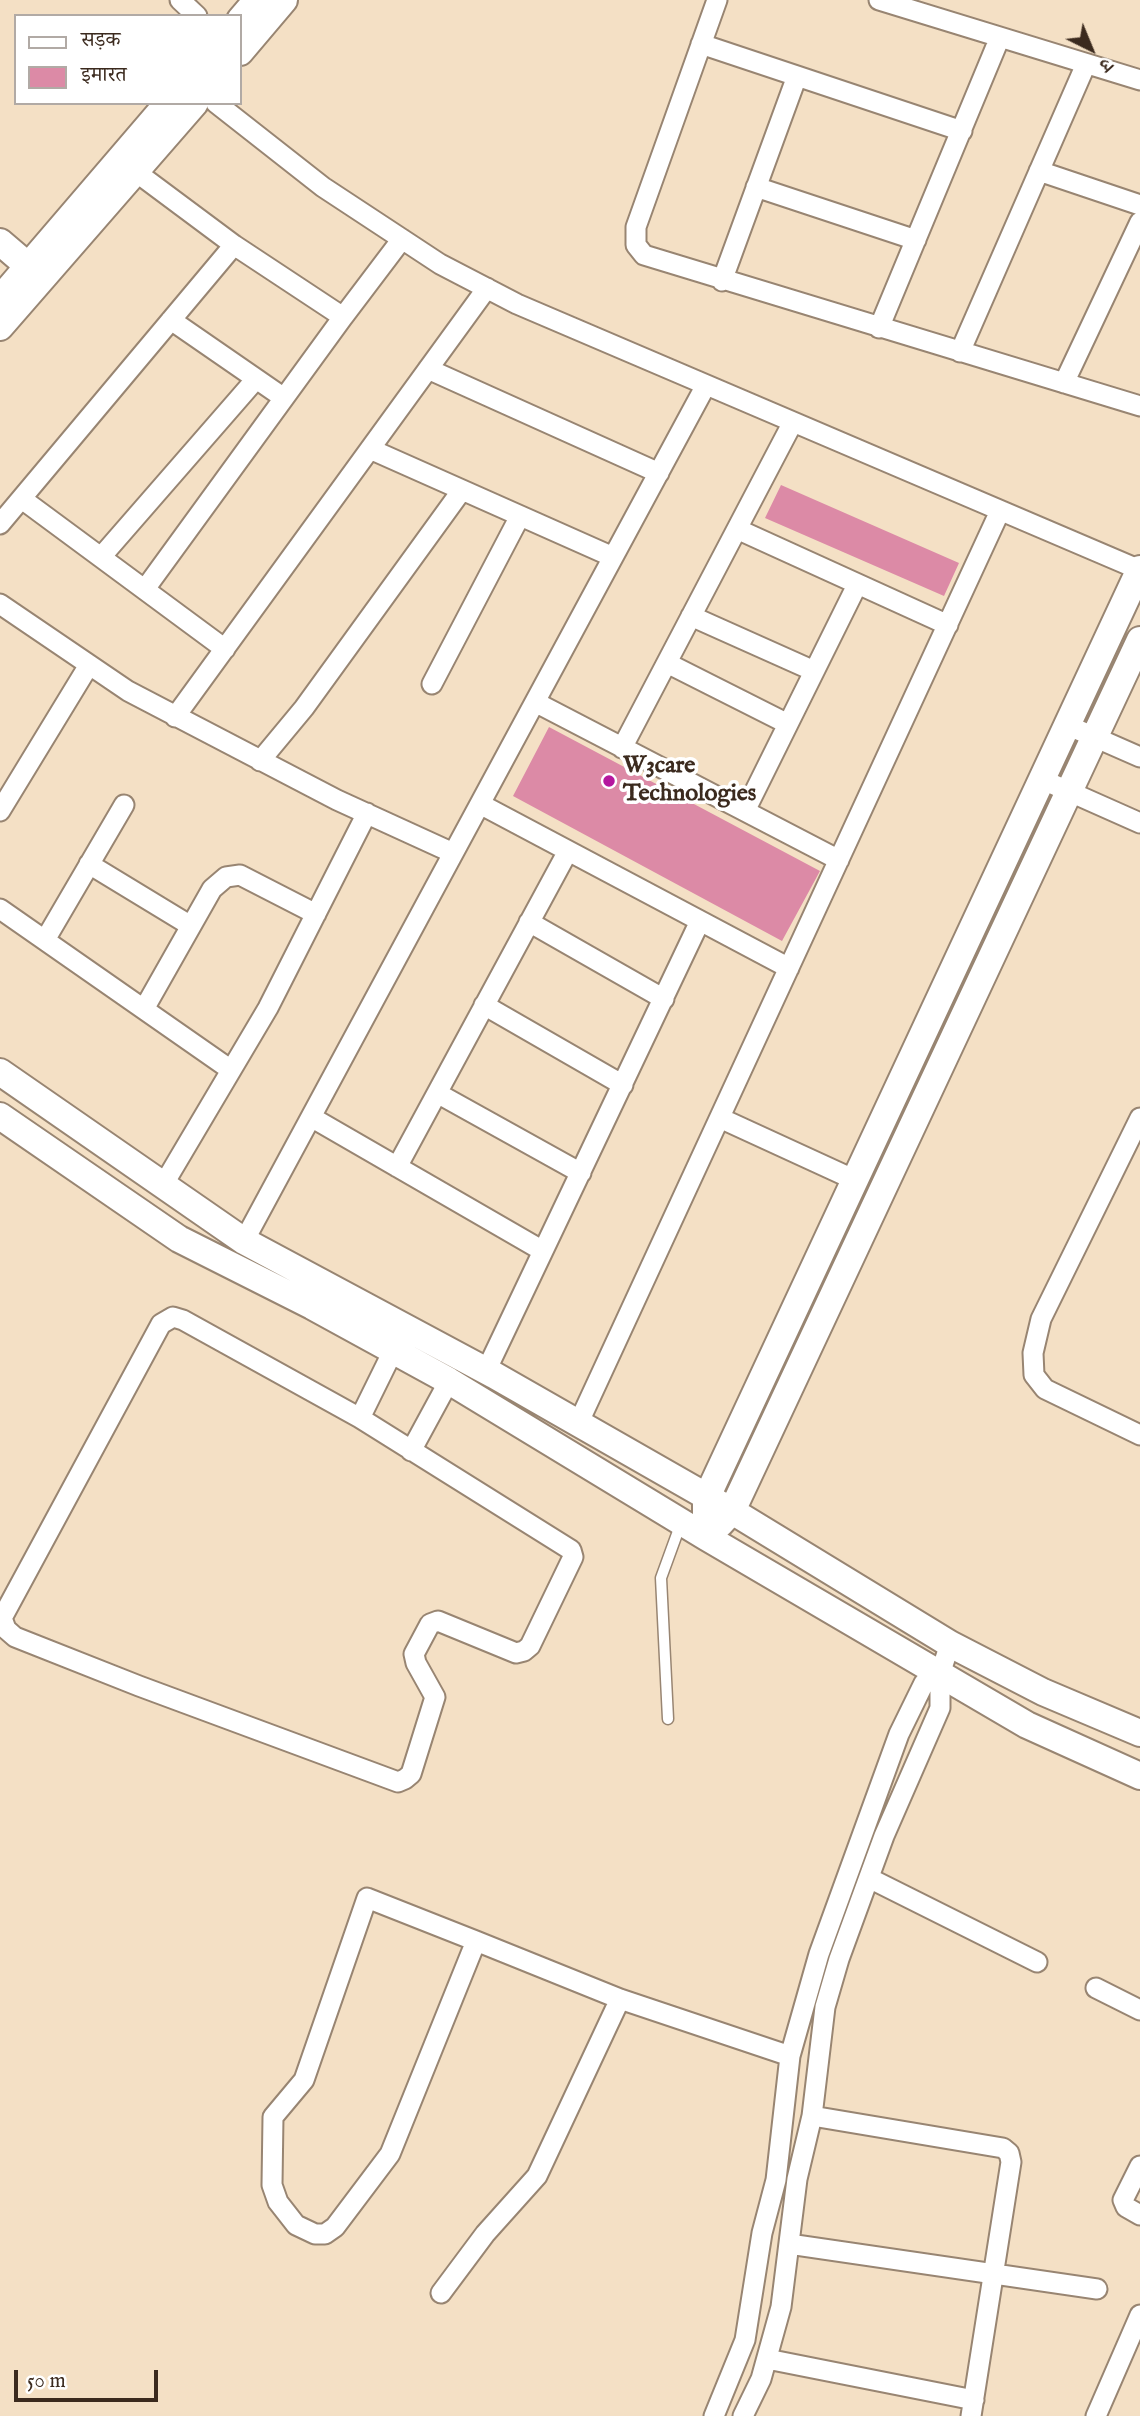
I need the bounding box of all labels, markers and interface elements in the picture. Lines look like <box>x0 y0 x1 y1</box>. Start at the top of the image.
legend <box>14 14 242 105</box>
north arrow <box>1056 14 1126 84</box>
text: सड़क <box>81 27 120 54</box>
text: उ <box>1094 52 1117 76</box>
text: इमारत <box>81 62 127 89</box>
place label: W3care Technologies <box>623 753 756 809</box>
marker: W3care Technologies <box>601 773 617 789</box>
scale bar <box>18 2356 161 2400</box>
text: 50 m <box>27 2368 66 2395</box>

